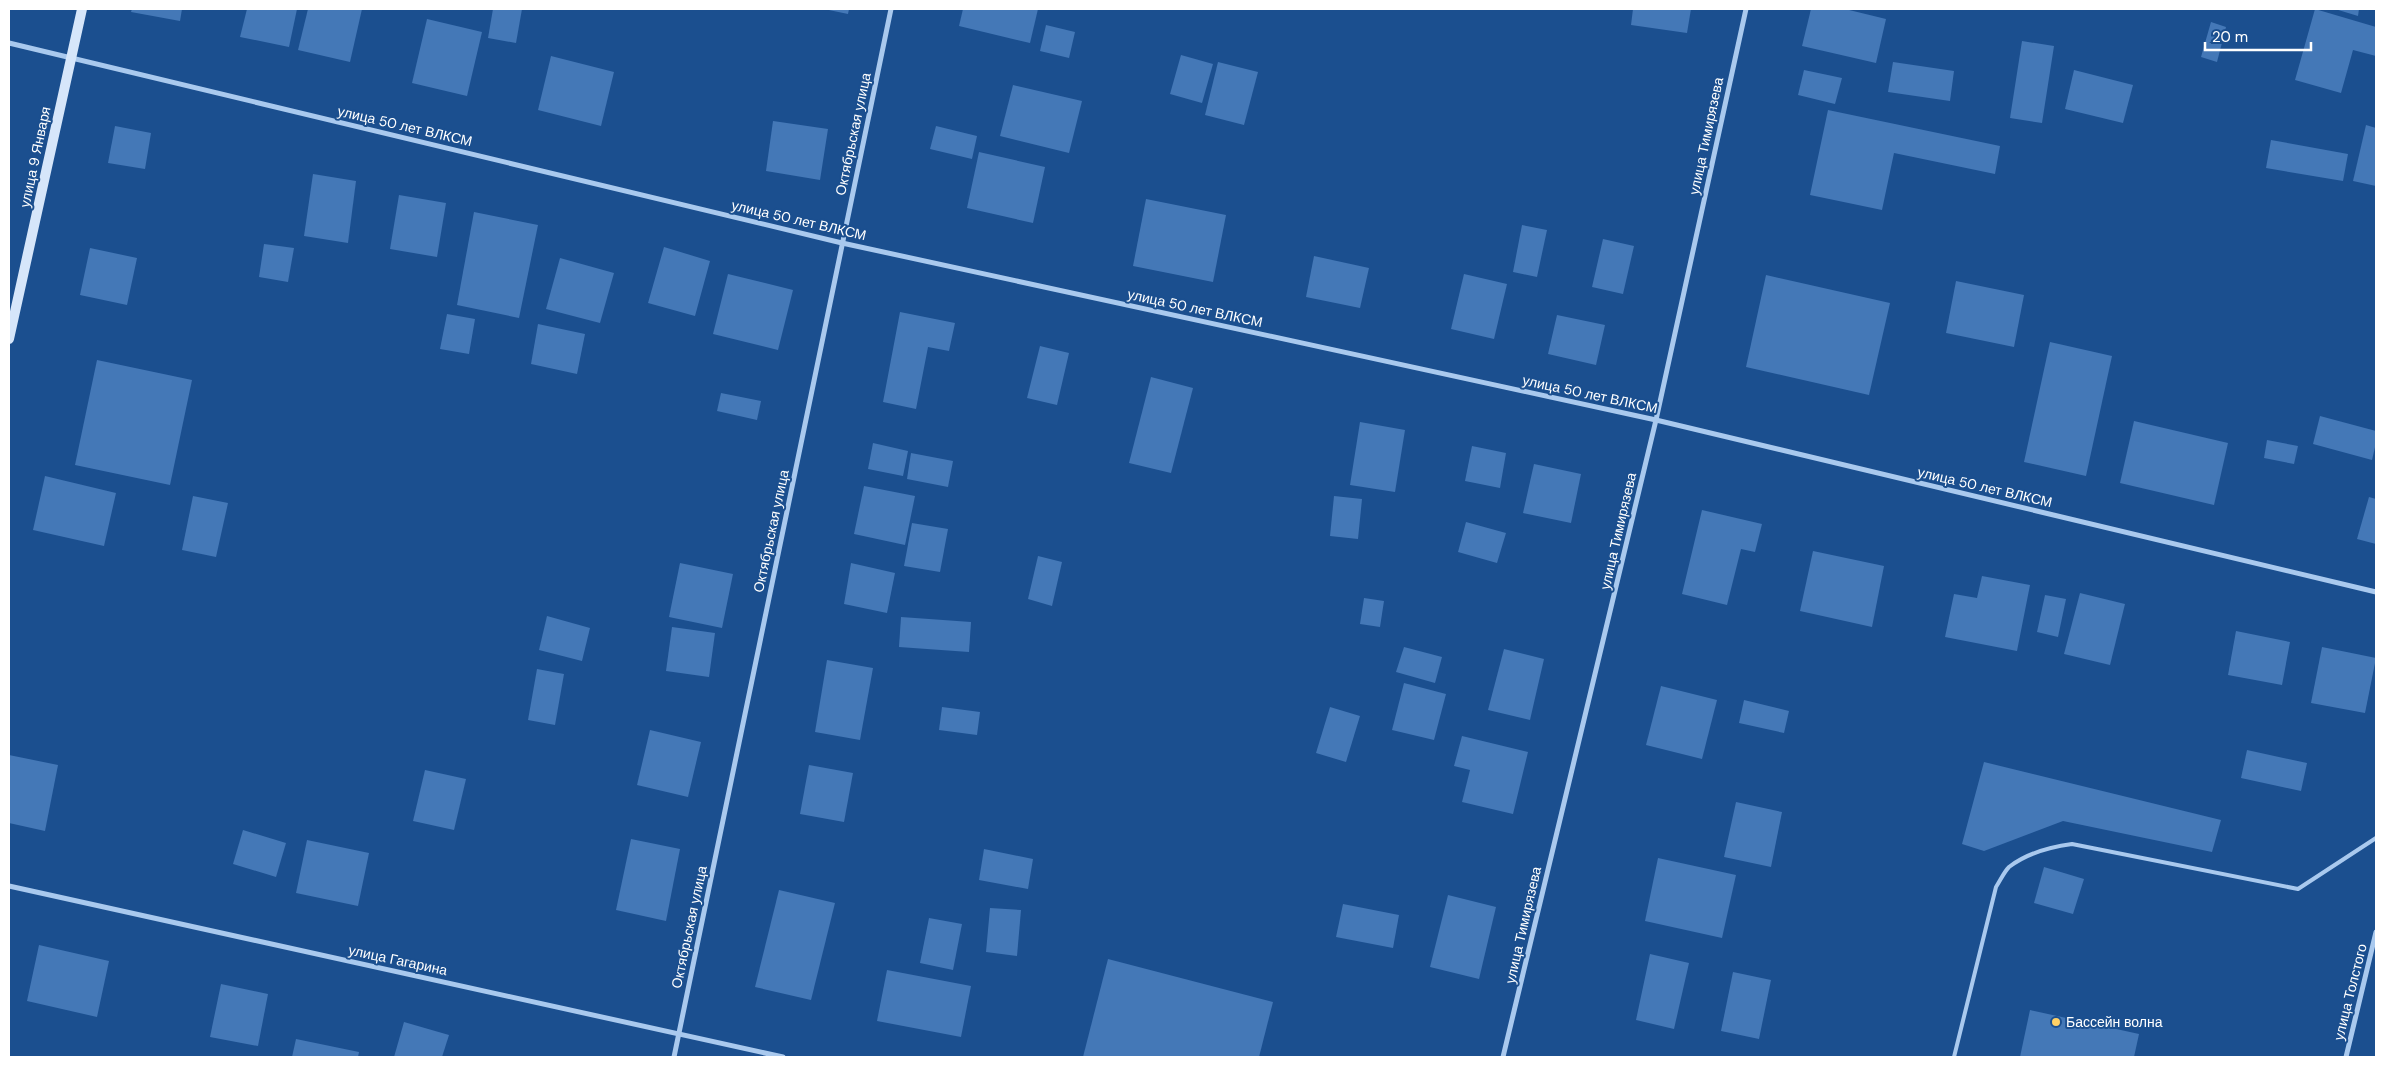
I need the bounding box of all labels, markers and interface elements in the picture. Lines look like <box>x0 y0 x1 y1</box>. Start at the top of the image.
scale bar <box>2205 20 2311 52</box>
text: 20 m <box>2212 27 2248 47</box>
street label: Октябрьская улица <box>831 71 875 197</box>
street label: улица Тимирязева <box>1685 75 1727 196</box>
street label: улица 50 лет ВЛКСМ <box>336 102 474 150</box>
street label: улица 9 Января <box>16 105 54 209</box>
street label: улица 50 лет ВЛКСМ <box>730 196 868 244</box>
street label: улица 50 лет ВЛКСМ <box>1126 285 1264 331</box>
street label: улица 50 лет ВЛКСМ <box>1521 371 1659 417</box>
street label: улица 50 лет ВЛКСМ <box>1916 463 2054 511</box>
street label: Октябрьская улица <box>749 468 793 594</box>
street label: улица Тимирязева <box>1596 470 1640 591</box>
street label: Октябрьская улица <box>667 864 711 990</box>
street label: улица Тимирязева <box>1501 864 1545 985</box>
street label: улица Гагарина <box>347 941 449 979</box>
street label: улица Толстого <box>2329 942 2371 1042</box>
place label: Бассейн волна <box>2066 1013 2163 1031</box>
marker: Бассейн волна <box>2050 1016 2062 1028</box>

